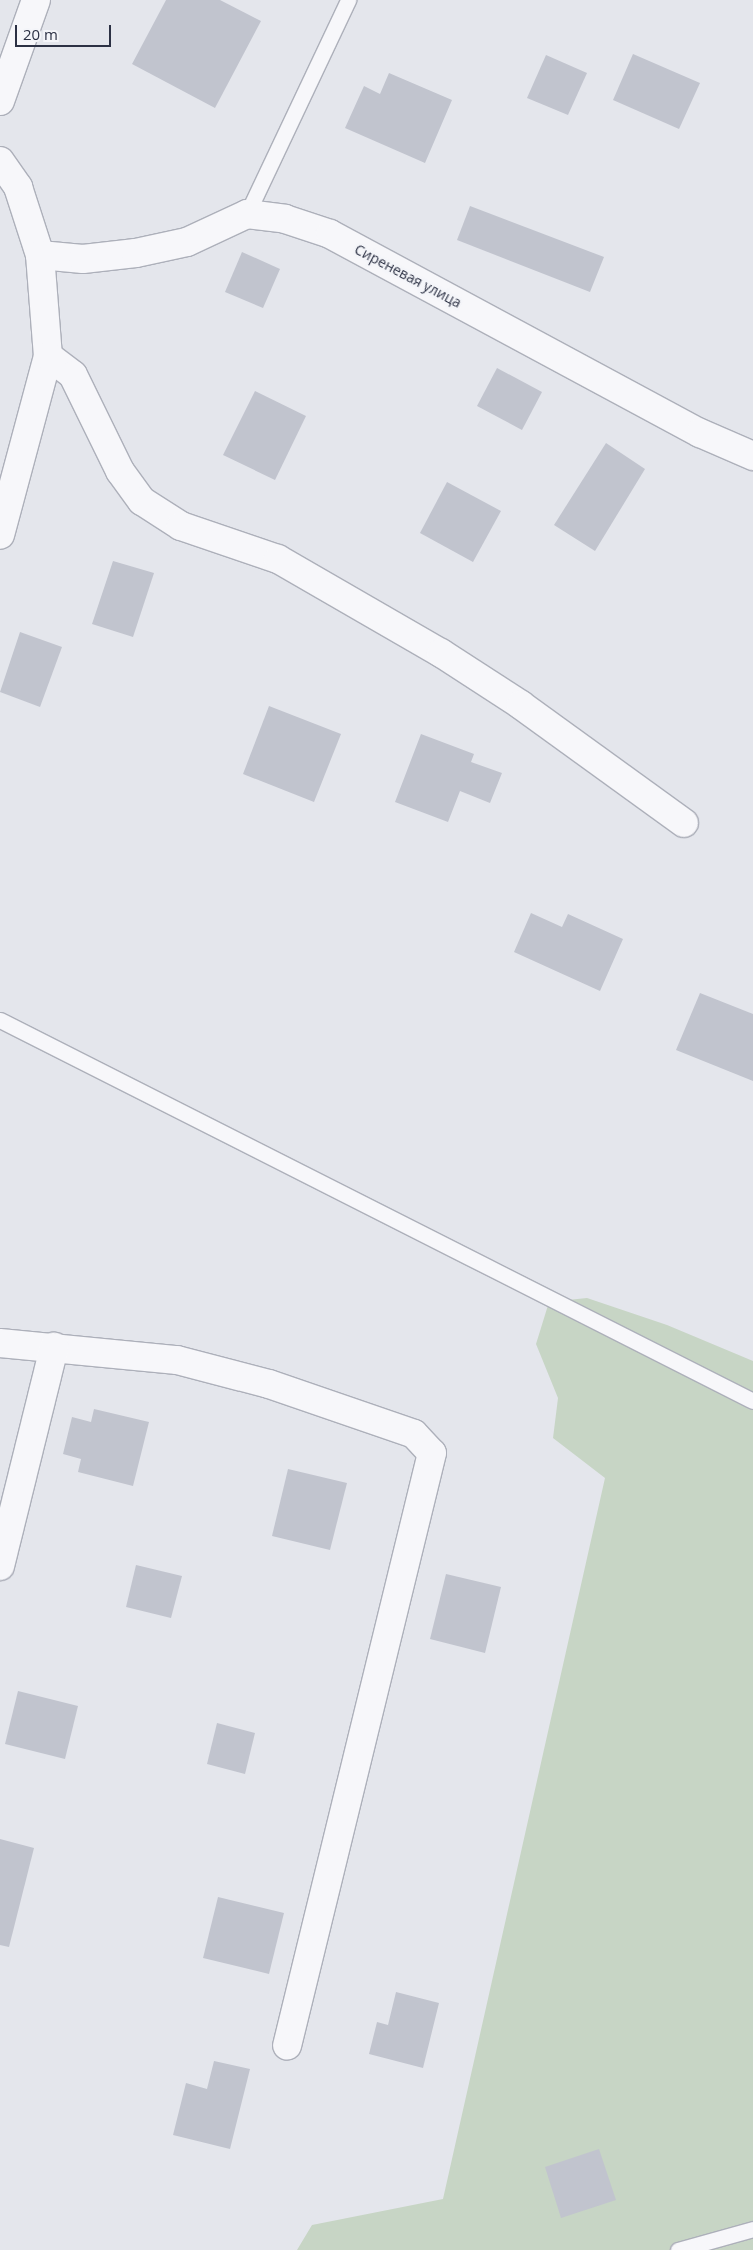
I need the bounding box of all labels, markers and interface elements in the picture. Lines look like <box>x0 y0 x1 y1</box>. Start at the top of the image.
scale bar <box>18 15 114 47</box>
text: 20 m <box>23 24 58 44</box>
street label: Сиреневая улица <box>352 241 464 311</box>

